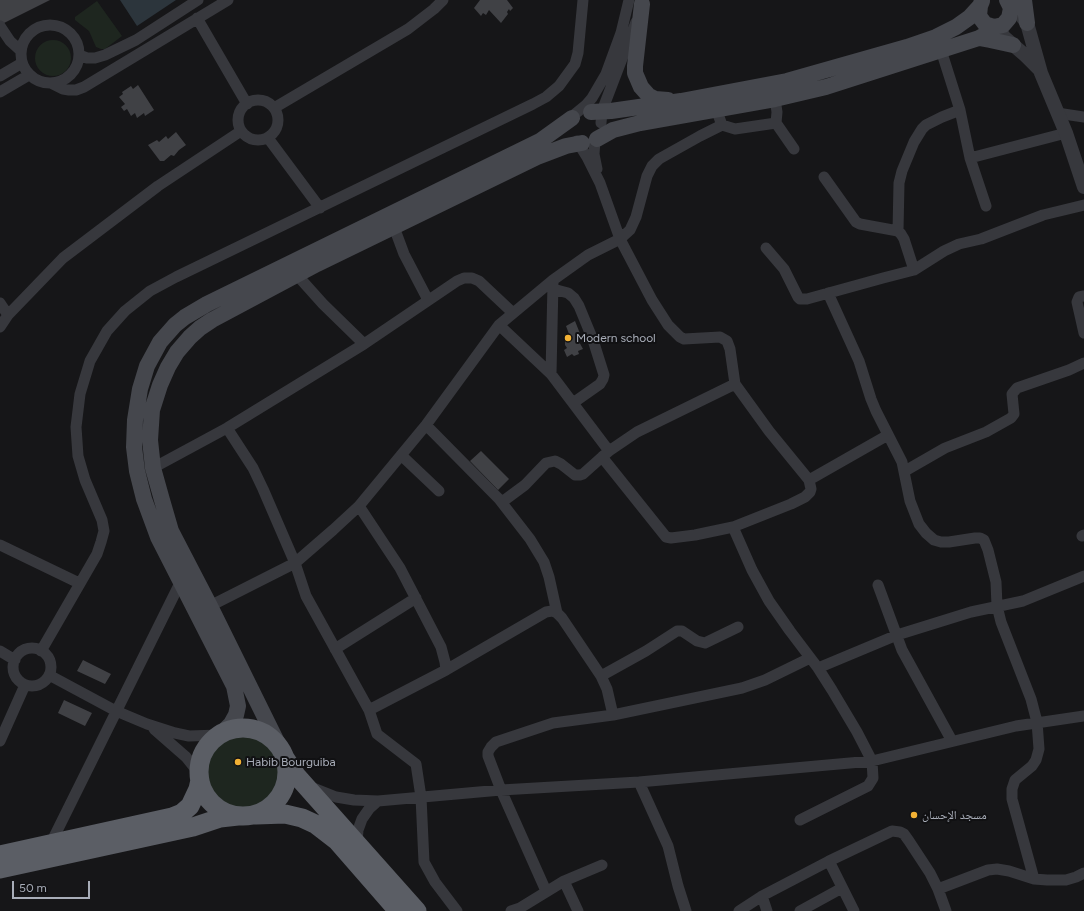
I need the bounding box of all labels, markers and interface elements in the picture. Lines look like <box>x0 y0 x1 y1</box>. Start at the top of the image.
place label: Modern school <box>576 331 656 345</box>
marker: Modern school <box>563 333 573 343</box>
place label: Habib Bourguiba <box>246 755 336 769</box>
marker: Habib Bourguiba <box>233 757 243 767</box>
place label: مسجد الإحسان <box>922 808 987 822</box>
marker: مسجد الإحسان <box>909 810 919 820</box>
scale bar <box>14 873 92 899</box>
text: 50 m <box>19 881 47 895</box>

